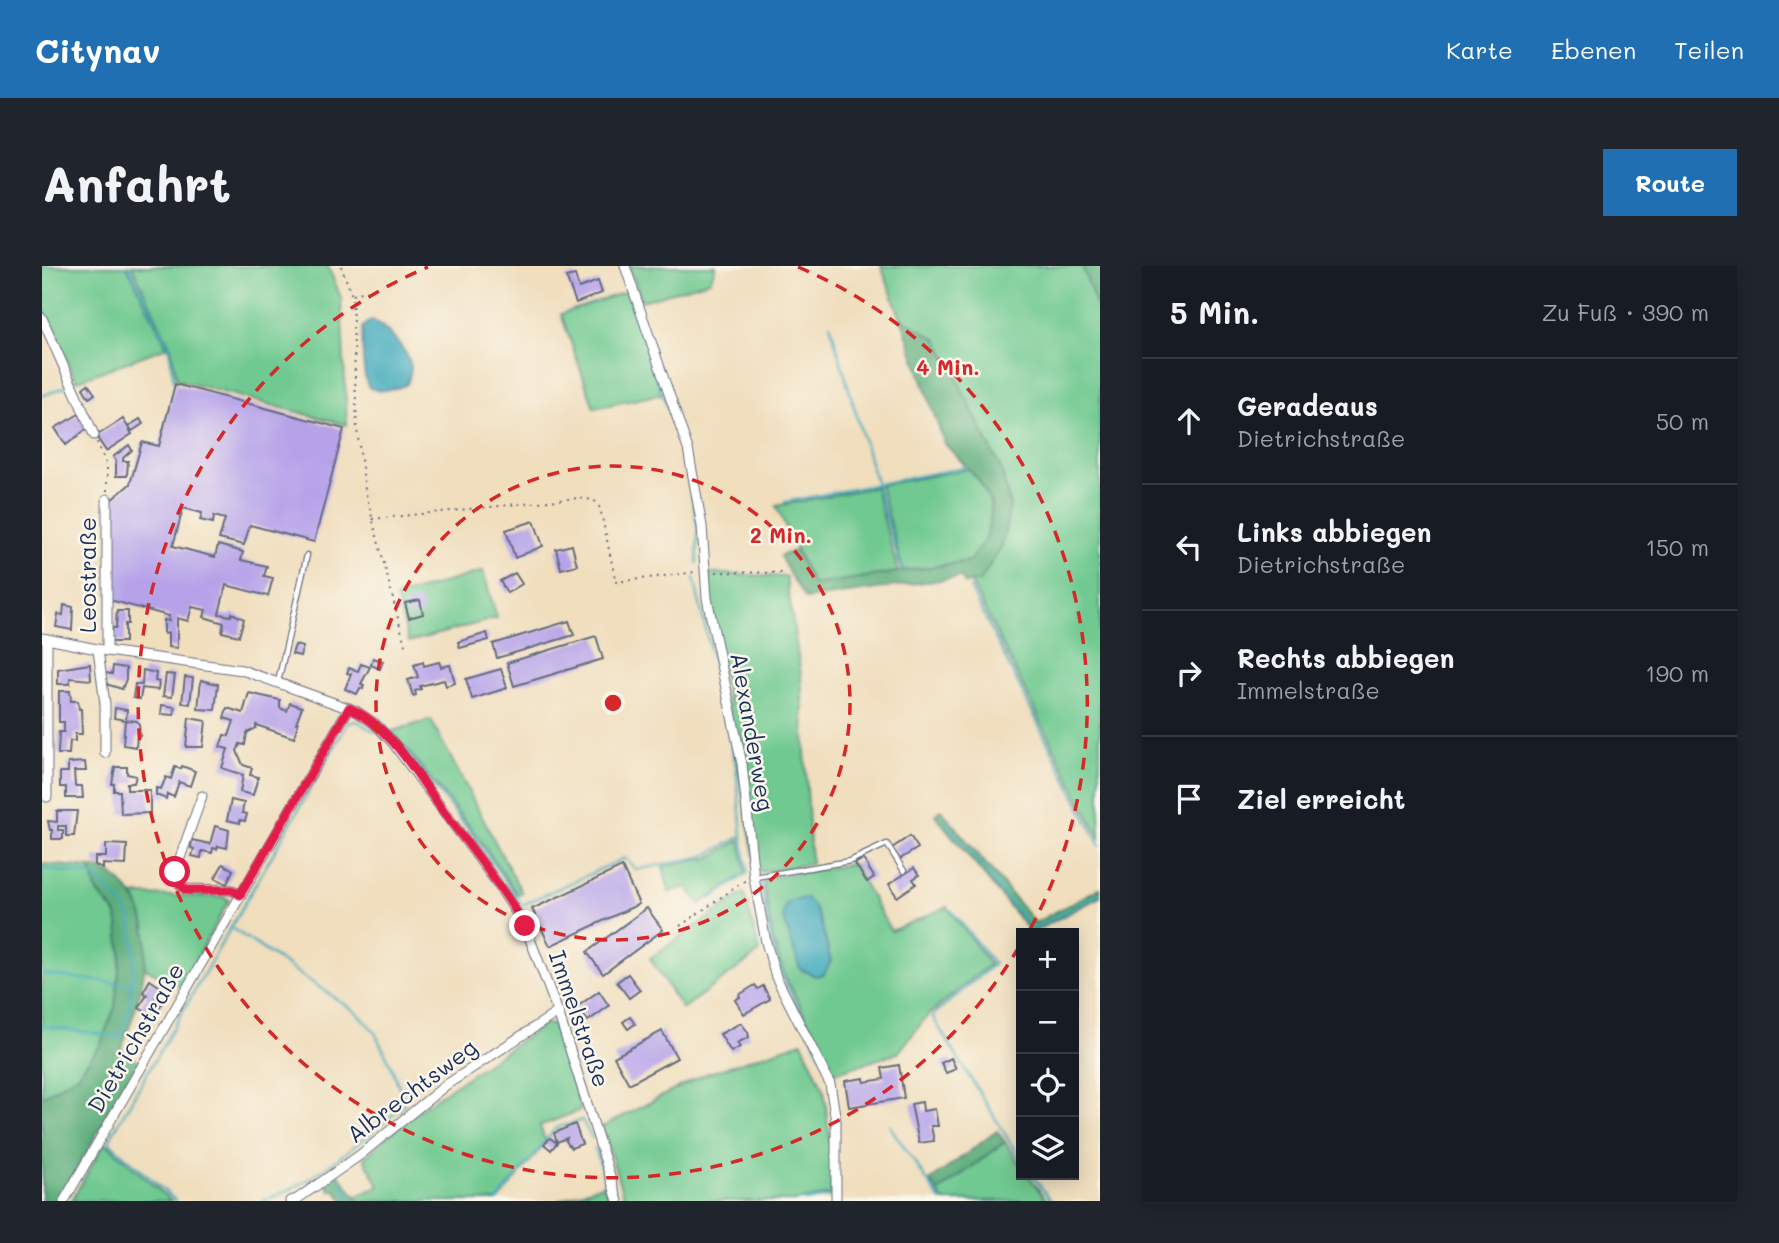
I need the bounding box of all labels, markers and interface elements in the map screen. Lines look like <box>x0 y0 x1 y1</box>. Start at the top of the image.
text: Citynav <box>35 28 160 71</box>
text: Karte <box>1446 34 1513 65</box>
text: Ebenen <box>1551 34 1636 65</box>
text: Teilen <box>1674 34 1744 65</box>
button: Route <box>1603 149 1737 216</box>
text: Anfahrt <box>42 151 231 214</box>
text: 5 Min. <box>1170 292 1259 332</box>
text: Zu Fuß · 390 m <box>1542 297 1709 327</box>
text: 4 Min. <box>916 353 980 380</box>
text: Geradeaus <box>1237 389 1378 423</box>
icon: ahead <box>1170 402 1208 440</box>
text: 50 m <box>1656 406 1709 436</box>
text: Dietrichstraße <box>1237 423 1405 453</box>
text: Links abbiegen <box>1237 515 1432 549</box>
street label: Leostraße <box>72 517 102 633</box>
text: 2 Min. <box>750 521 812 548</box>
icon: left <box>1170 528 1208 566</box>
text: 150 m <box>1645 532 1709 562</box>
text: Dietrichstraße <box>1237 549 1405 579</box>
text: Rechts abbiegen <box>1237 641 1454 675</box>
street label: Alexanderweg <box>724 650 782 813</box>
icon: right <box>1170 654 1208 692</box>
text: 190 m <box>1645 658 1709 688</box>
text: Immelstraße <box>1237 675 1380 705</box>
centre of rings <box>601 691 625 715</box>
icon: arrive <box>1170 780 1208 818</box>
text: Ziel erreicht <box>1237 782 1405 816</box>
route start <box>159 856 190 887</box>
route end <box>509 910 540 941</box>
map controls <box>1016 928 1079 1180</box>
button: + <box>1016 928 1079 991</box>
street label: Immelstraße <box>543 946 617 1091</box>
street label: Dietrichstraße <box>80 957 190 1118</box>
button: − <box>1016 991 1079 1054</box>
street label: Albrechtsweg <box>340 1031 482 1149</box>
button: locate <box>1016 1054 1079 1117</box>
button: layers <box>1016 1117 1079 1180</box>

